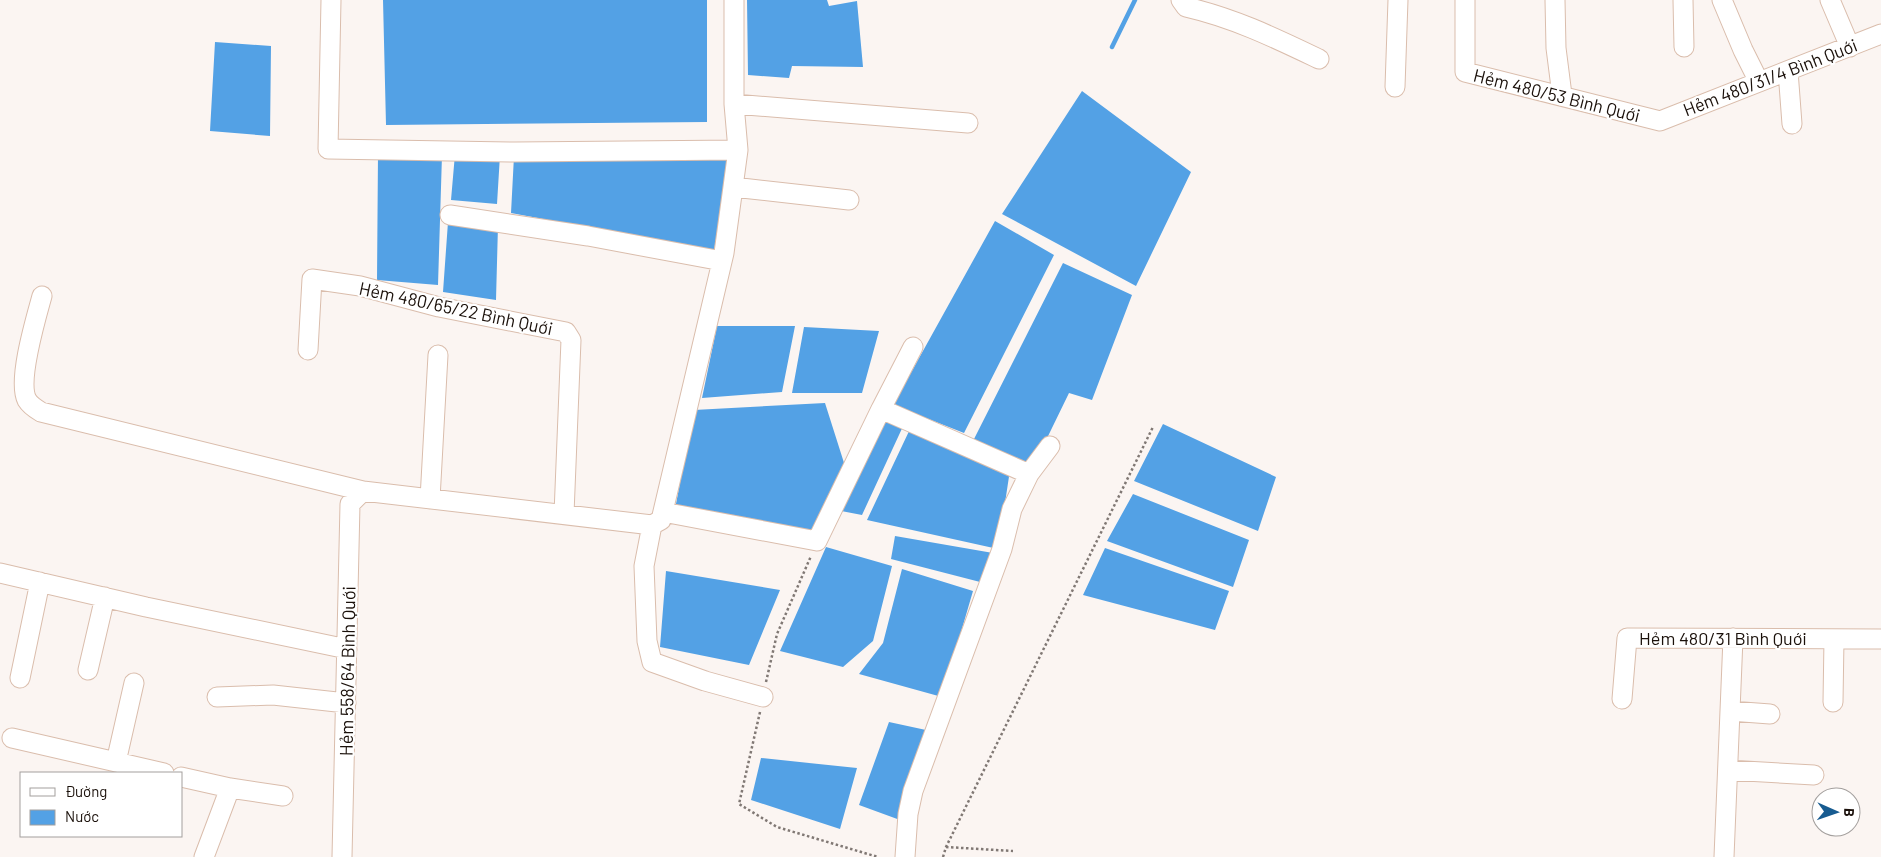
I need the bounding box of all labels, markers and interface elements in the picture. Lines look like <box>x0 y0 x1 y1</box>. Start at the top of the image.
street label: Hẻm 480/31/4 Bình Quới <box>1680 34 1860 120</box>
street label: Hẻm 480/53 Bình Quới <box>1471 64 1643 126</box>
street label: Hẻm 480/65/22 Bình Quới <box>357 277 555 339</box>
street label: Hẻm 558/64 Bình Quới <box>335 586 359 756</box>
street label: Hẻm 480/31 Bình Quới <box>1639 627 1807 649</box>
legend <box>20 772 182 837</box>
text: Đường <box>65 782 107 800</box>
north arrow <box>1811 787 1861 837</box>
text: Nước <box>65 807 99 825</box>
text: B <box>1841 808 1858 817</box>

